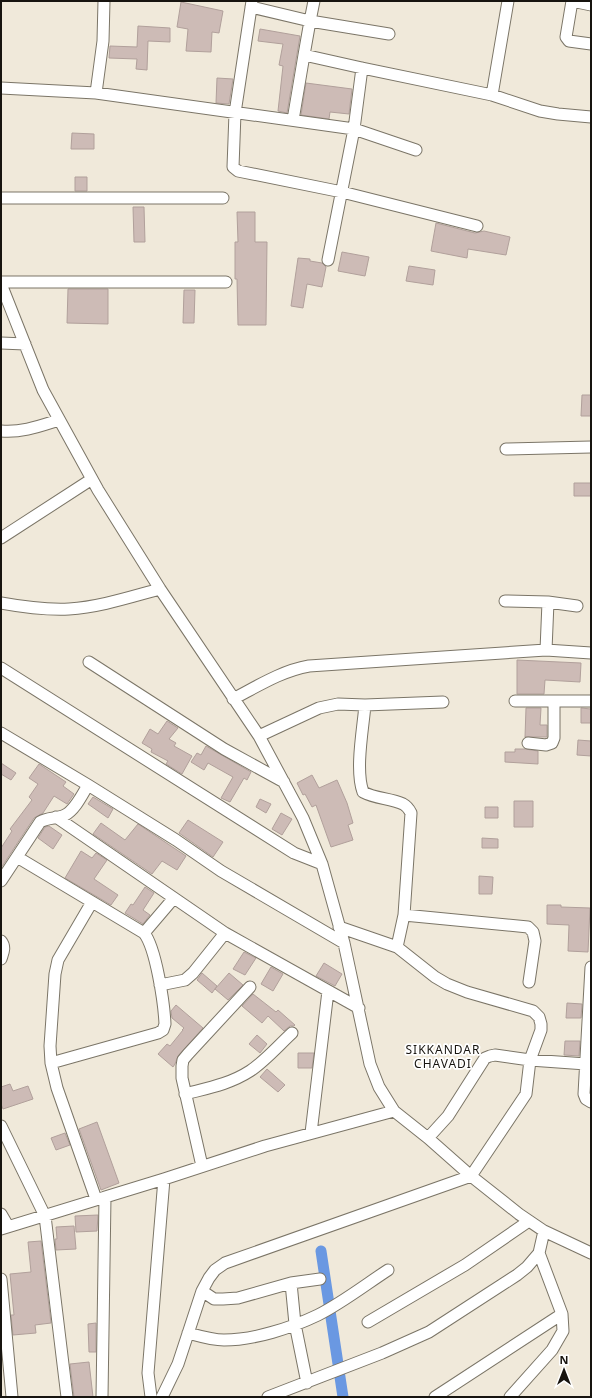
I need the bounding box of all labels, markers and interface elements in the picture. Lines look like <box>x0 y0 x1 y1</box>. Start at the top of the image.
district label: SIKKANDAR CHAVADI <box>406 1041 480 1072</box>
north arrow <box>544 1350 584 1390</box>
text: N <box>560 1352 568 1367</box>

